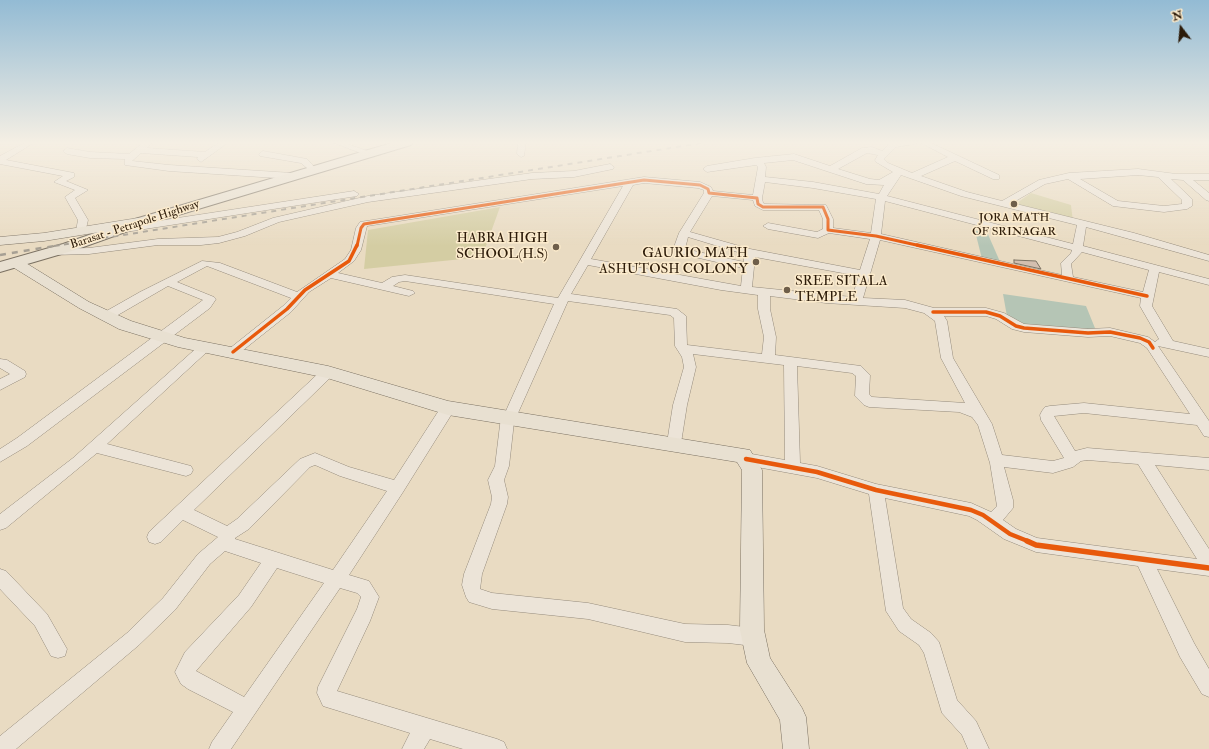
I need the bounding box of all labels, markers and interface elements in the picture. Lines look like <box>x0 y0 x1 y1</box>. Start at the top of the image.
north arrow <box>1161 8 1201 48</box>
text: N <box>1171 8 1184 24</box>
street label: Barasat - Petrapole Highway <box>69 197 201 253</box>
marker: JORA MATH OF SRINAGAR <box>1009 199 1019 209</box>
place label: JORA MATH OF SRINAGAR <box>972 211 1056 239</box>
place label: HABRA HIGH SCHOOL(H.S) <box>456 231 548 264</box>
marker: HABRA HIGH SCHOOL(H.S) <box>551 242 561 252</box>
place label: GAURIO MATH ASHUTOSH COLONY <box>599 246 748 278</box>
marker: GAURIO MATH ASHUTOSH COLONY <box>751 257 761 267</box>
place label: SREE SITALA TEMPLE <box>795 274 888 306</box>
marker: SREE SITALA TEMPLE <box>782 285 792 295</box>

